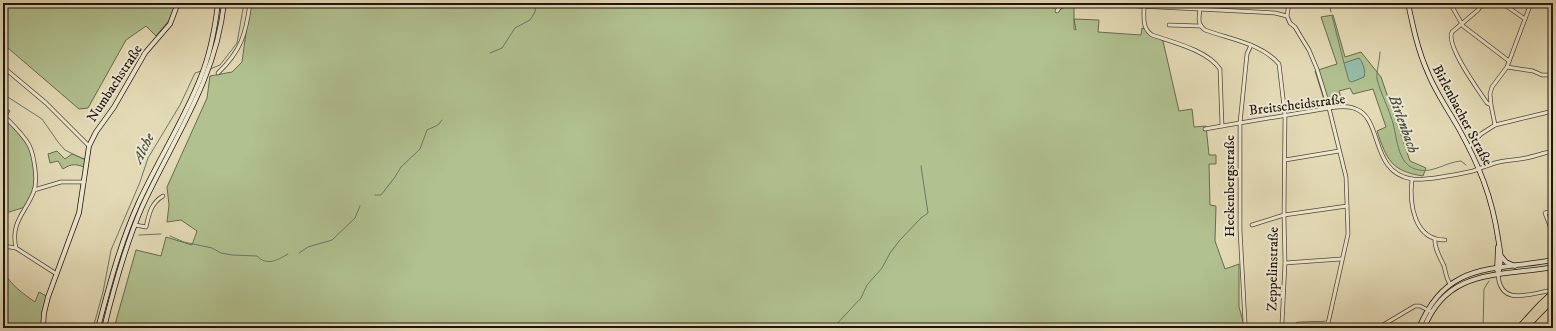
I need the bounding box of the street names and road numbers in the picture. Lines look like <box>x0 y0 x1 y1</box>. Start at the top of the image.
street label: Numbachstraße <box>83 41 147 126</box>
street label: Birlenbacher Straße <box>1428 62 1496 169</box>
street label: Breitscheidstraße <box>1248 90 1346 120</box>
street label: Heckenbergstraße <box>1221 135 1239 237</box>
street label: Zeppelinstraße <box>1263 226 1283 311</box>

